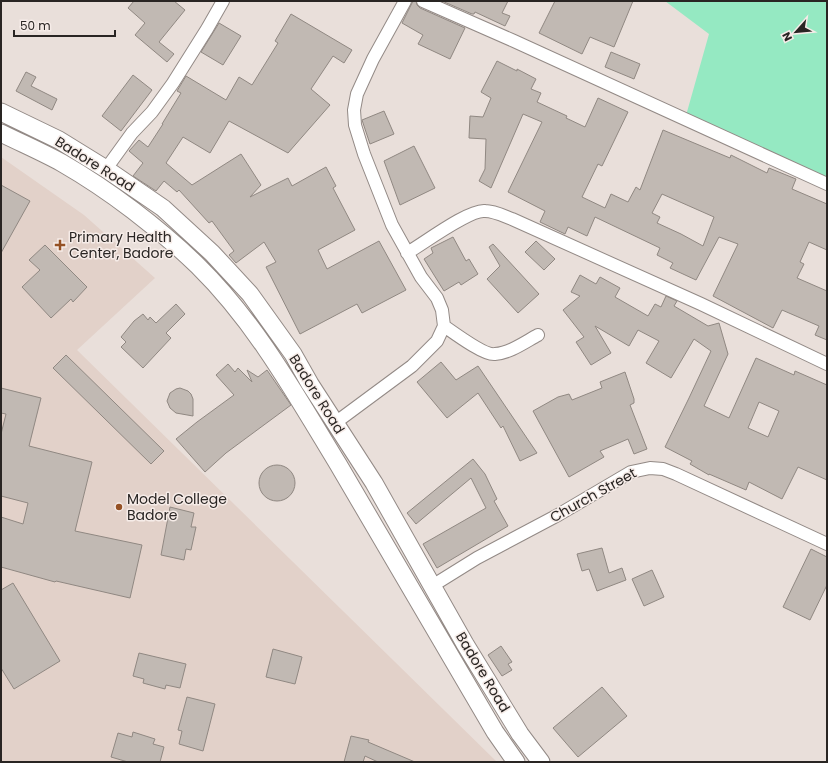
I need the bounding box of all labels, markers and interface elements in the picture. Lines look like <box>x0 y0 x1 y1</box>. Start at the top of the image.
scale bar <box>14 12 115 38</box>
north arrow <box>776 12 816 52</box>
text: 50 m <box>20 17 51 34</box>
text: N <box>778 29 796 44</box>
street label: Badore Road <box>51 132 139 196</box>
place label: Primary Health Center, Badore <box>69 227 174 263</box>
marker: Primary Health Center, Badore <box>54 239 66 251</box>
street label: Badore Road <box>285 350 349 438</box>
street label: Church Street <box>546 463 640 527</box>
place label: Model College Badore <box>127 489 227 525</box>
marker: Model College Badore <box>114 502 124 512</box>
street label: Badore Road <box>451 628 515 716</box>

